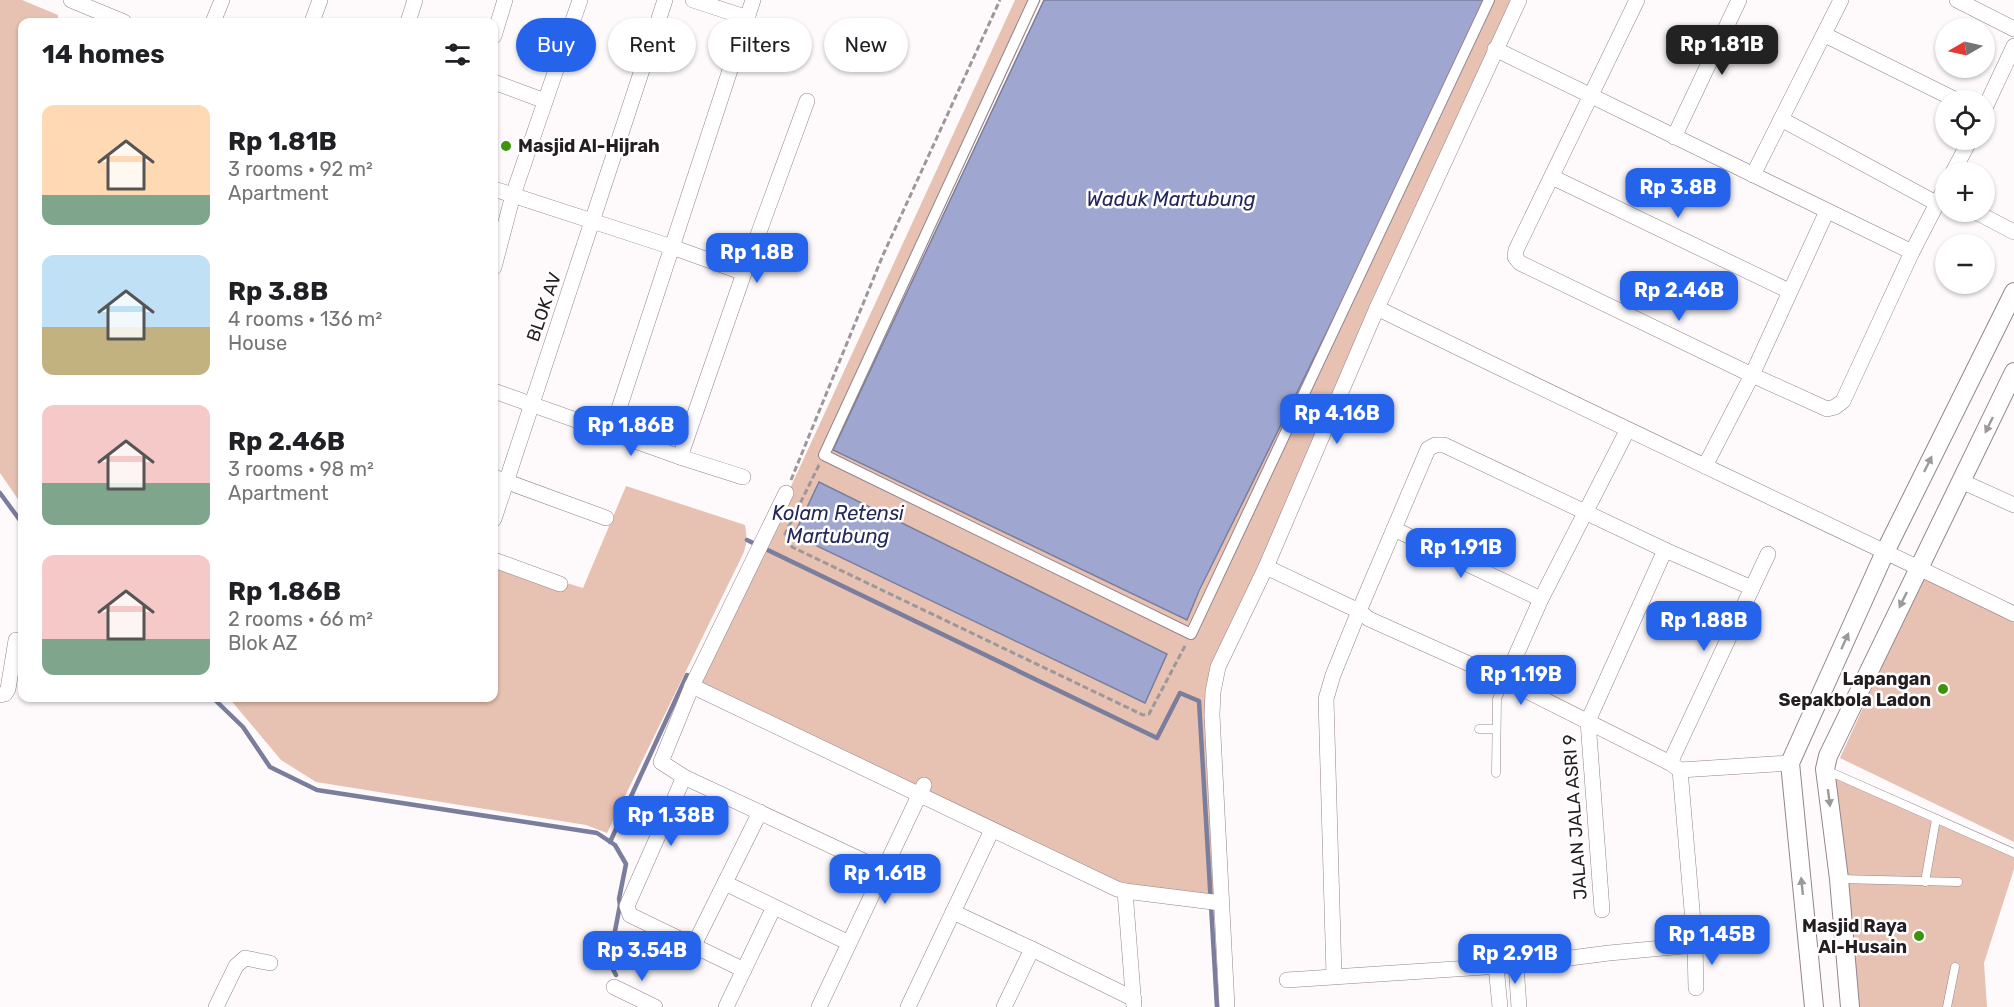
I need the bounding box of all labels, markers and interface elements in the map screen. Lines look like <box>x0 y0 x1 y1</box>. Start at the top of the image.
chip: Buy <box>516 18 596 72</box>
chip: Rent <box>608 18 696 72</box>
chip: Filters <box>708 18 812 72</box>
chip: New <box>824 18 908 72</box>
north arrow <box>1935 18 1995 78</box>
map controls <box>1935 18 1995 294</box>
pin: Rp 1.81B <box>1660 25 1784 76</box>
text: Rp 1.81B <box>1680 32 1764 56</box>
icon: filters <box>441 38 474 71</box>
text: 14 homes <box>42 39 165 70</box>
button: locate <box>1935 90 1995 150</box>
text: Rp 1.81B <box>228 126 337 157</box>
icon: home <box>90 129 162 201</box>
place label: Masjid Al-Hijrah <box>518 135 660 157</box>
marker: Masjid Al-Hijrah <box>499 139 513 153</box>
text: 3 rooms · 92 m² <box>228 157 373 181</box>
button: + <box>1935 162 1995 222</box>
pin: Rp 3.8B <box>1623 168 1733 219</box>
text: Rp 3.8B <box>1639 175 1717 199</box>
text: Apartment <box>228 181 329 205</box>
water label: Waduk Martubung <box>1086 187 1256 211</box>
pin: Rp 1.8B <box>702 233 812 284</box>
button: − <box>1935 234 1995 294</box>
text: Rp 1.8B <box>720 240 794 264</box>
street label: BLOK AV <box>522 269 566 344</box>
pin: Rp 2.46B <box>1617 271 1741 322</box>
text: Rp 3.8B <box>228 276 328 307</box>
text: Rp 2.46B <box>1634 278 1724 302</box>
icon: home <box>90 279 162 351</box>
text: 4 rooms · 136 m² <box>228 307 382 331</box>
text: House <box>228 331 287 355</box>
pin: Rp 4.16B <box>1275 394 1399 445</box>
text: Rp 4.16B <box>1294 401 1380 425</box>
pin: Rp 1.86B <box>569 406 693 457</box>
text: Rp 1.86B <box>588 413 674 437</box>
one-way arrow <box>1984 416 1993 433</box>
text: Rp 2.46B <box>228 426 345 457</box>
icon: home <box>90 429 162 501</box>
one-way arrow <box>1924 456 1933 473</box>
text: 3 rooms · 98 m² <box>228 457 374 481</box>
text: Apartment <box>228 481 329 505</box>
water label: Kolam Retensi Martubung <box>772 501 905 548</box>
pin: Rp 1.91B <box>1399 528 1523 579</box>
text: Rp 1.91B <box>1420 535 1502 559</box>
text: Rp 1.86B <box>228 576 341 607</box>
icon: home <box>90 579 162 651</box>
one-way arrow <box>1899 592 1908 609</box>
pin: Rp 1.88B <box>1642 601 1766 652</box>
text: 2 rooms · 66 m² <box>228 607 373 631</box>
text: Rp 1.88B <box>1660 608 1748 632</box>
text: Blok AZ <box>228 631 298 655</box>
one-way arrow <box>1840 631 1850 649</box>
pin: Rp 1.19B <box>1459 655 1583 706</box>
text: Rp 1.19B <box>1480 662 1562 686</box>
place label: Lapangan Sepakbola Ladon <box>1779 668 1931 711</box>
marker: Lapangan Sepakbola Ladon <box>1936 682 1950 696</box>
street label: JALAN JALA ASRI 9 <box>1558 733 1592 901</box>
one-way arrow <box>1824 789 1833 808</box>
pin: Rp 1.38B <box>609 796 733 847</box>
text: Rp 1.38B <box>627 803 715 827</box>
pin: Rp 1.61B <box>823 854 947 905</box>
text: Rp 1.61B <box>844 861 926 885</box>
one-way arrow <box>1797 877 1807 896</box>
pin: Rp 1.45B <box>1650 915 1774 966</box>
place label: Masjid Raya Al-Husain <box>1802 915 1907 958</box>
text: Rp 1.45B <box>1669 922 1755 946</box>
marker: Masjid Raya Al-Husain <box>1912 929 1926 943</box>
pin: Rp 3.54B <box>580 931 704 982</box>
pin: Rp 2.91B <box>1453 934 1577 985</box>
text: Rp 3.54B <box>597 938 687 962</box>
text: Rp 2.91B <box>1472 941 1558 965</box>

